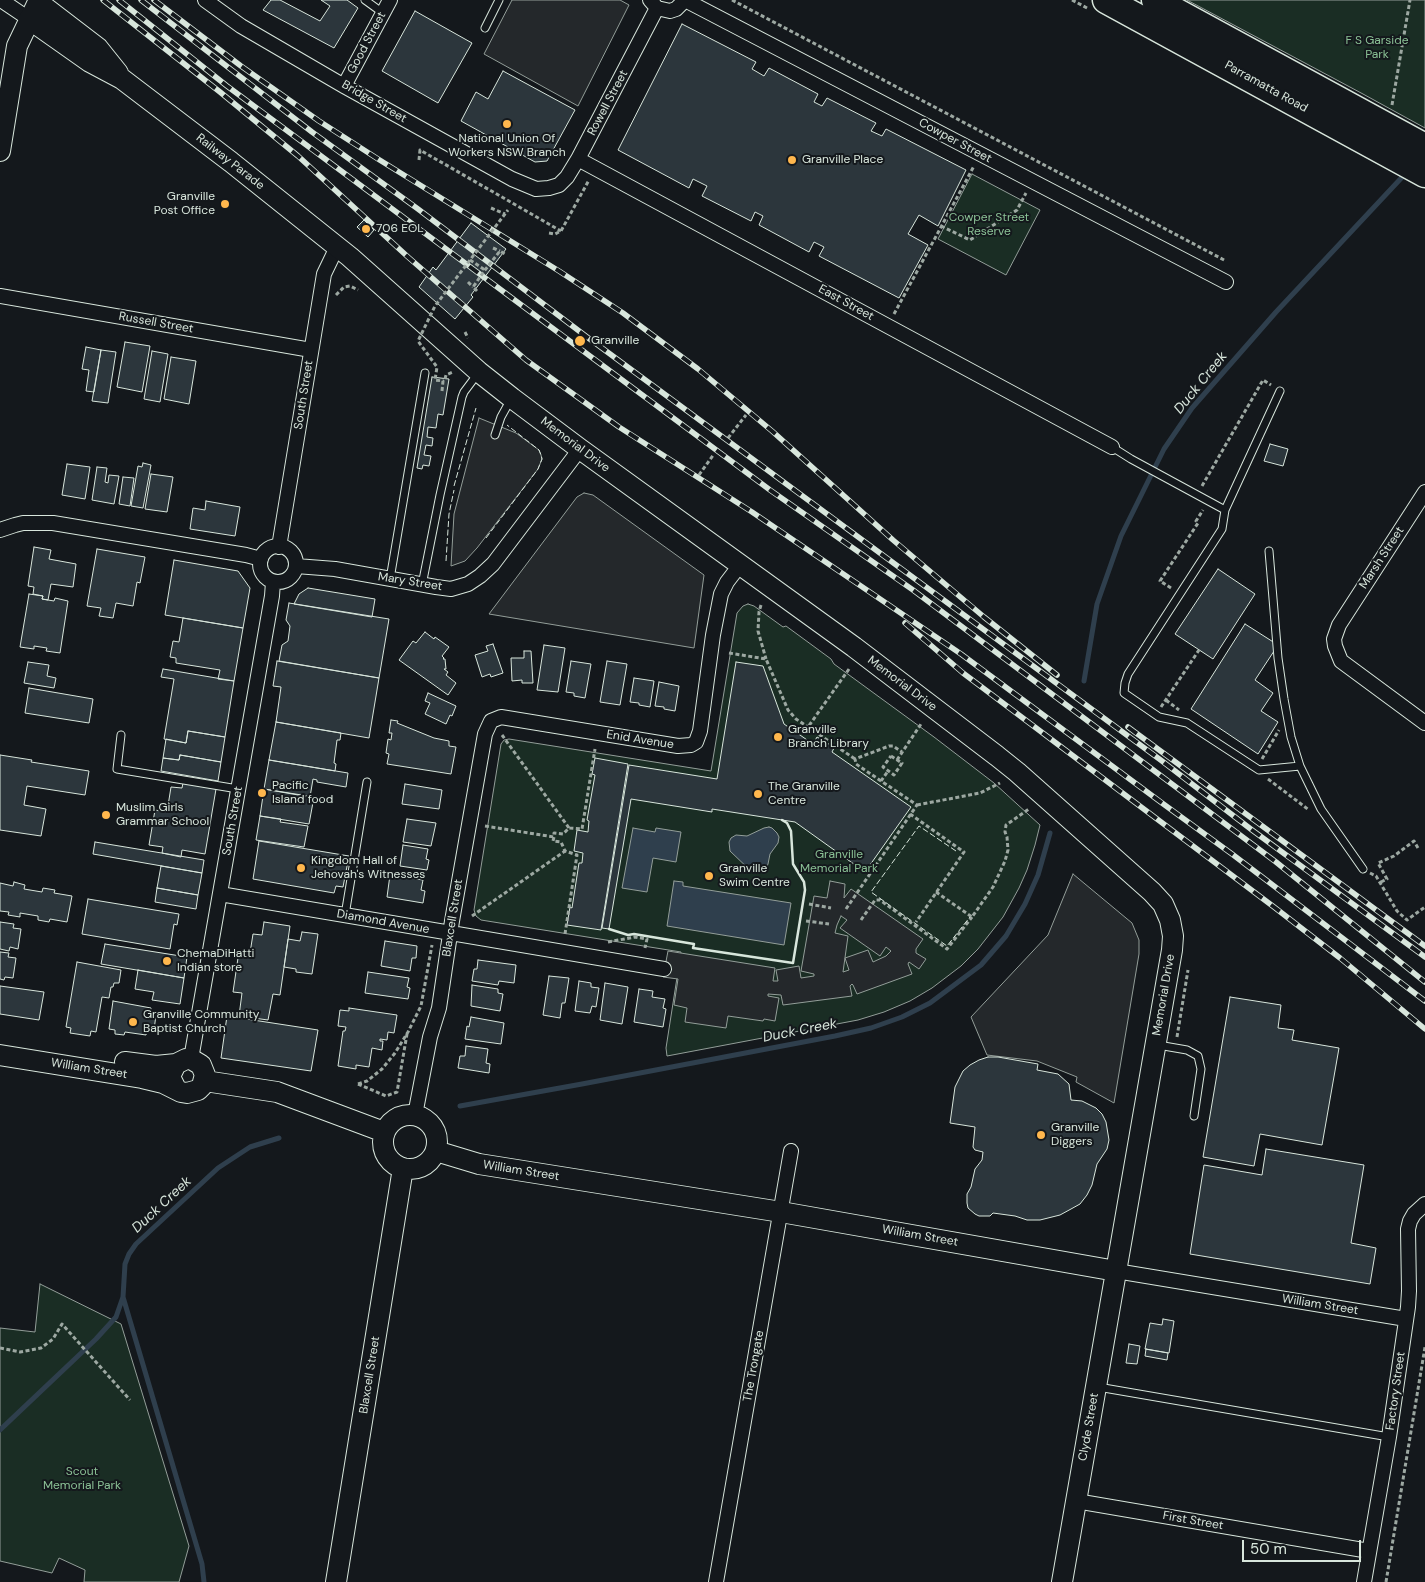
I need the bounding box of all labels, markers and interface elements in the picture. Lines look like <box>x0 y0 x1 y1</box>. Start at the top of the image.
street label: Good Street <box>345 10 389 76</box>
park label: F S Garside Park <box>1345 34 1409 62</box>
street label: Parramatta Road <box>1222 58 1310 116</box>
street label: Rowell Street <box>585 68 631 138</box>
street label: Bridge Street <box>339 78 409 126</box>
street label: Cowper Street <box>916 116 994 166</box>
marker: National Union Of Workers NSW Branch <box>501 118 513 130</box>
street label: Railway Parade <box>193 131 267 193</box>
place label: National Union Of Workers NSW Branch <box>448 132 566 160</box>
place label: Granville Place <box>802 153 883 167</box>
marker: Granville Place <box>786 154 798 166</box>
place label: Granville Post Office <box>154 190 215 218</box>
marker: Granville Post Office <box>219 198 231 210</box>
park label: Cowper Street Reserve <box>949 211 1029 239</box>
place label: 706 EOL <box>376 222 424 236</box>
marker: 706 EOL <box>360 223 372 235</box>
street label: East Street <box>816 282 876 324</box>
street label: Russell Street <box>118 309 194 337</box>
marker: Granville <box>573 334 587 348</box>
place label: Granville <box>591 334 639 348</box>
water label: Duck Creek <box>1171 349 1231 417</box>
street label: South Street <box>291 359 317 431</box>
street label: Memorial Drive <box>538 414 612 476</box>
street label: Marsh Street <box>1357 524 1407 592</box>
street label: Mary Street <box>377 570 443 594</box>
street label: Memorial Drive <box>865 653 939 715</box>
place label: Granville Branch Library <box>788 723 869 751</box>
street label: Enid Avenue <box>605 728 675 752</box>
marker: Granville Branch Library <box>772 731 784 743</box>
place label: Pacific Island food <box>272 779 333 807</box>
place label: The Granville Centre <box>768 780 840 808</box>
street label: South Street <box>220 785 246 857</box>
marker: Pacific Island food <box>256 787 268 799</box>
marker: The Granville Centre <box>752 788 764 800</box>
place label: Muslim Girls Grammar School <box>116 801 209 829</box>
marker: Muslim Girls Grammar School <box>100 809 112 821</box>
park label: Granville Memorial Park <box>800 848 878 876</box>
place label: Kingdom Hall of Jehovah's Witnesses <box>311 854 425 882</box>
marker: Kingdom Hall of Jehovah's Witnesses <box>295 862 307 874</box>
place label: Granville Swim Centre <box>719 862 790 890</box>
marker: Granville Swim Centre <box>703 870 715 882</box>
street label: Blaxcell Street <box>440 878 466 958</box>
street label: Diamond Avenue <box>336 907 430 937</box>
place label: ChemaDiHatti Indian store <box>177 947 254 975</box>
street label: Memorial Drive <box>1150 953 1178 1037</box>
marker: ChemaDiHatti Indian store <box>161 955 173 967</box>
place label: Granville Community Baptist Church <box>143 1008 260 1036</box>
marker: Granville Community Baptist Church <box>127 1016 139 1028</box>
water label: Duck Creek <box>762 1016 838 1046</box>
street label: William Street <box>50 1056 128 1082</box>
place label: Granville Diggers <box>1051 1121 1099 1149</box>
marker: Granville Diggers <box>1035 1129 1047 1141</box>
street label: William Street <box>482 1158 560 1184</box>
water label: Duck Creek <box>129 1173 195 1237</box>
street label: William Street <box>881 1222 959 1250</box>
street label: William Street <box>1281 1292 1359 1318</box>
street label: The Trongate <box>741 1329 767 1403</box>
street label: Blaxcell Street <box>357 1335 383 1415</box>
street label: Factory Street <box>1383 1351 1409 1431</box>
street label: Clyde Street <box>1076 1392 1102 1462</box>
park label: Scout Memorial Park <box>43 1465 121 1493</box>
street label: First Street <box>1162 1509 1224 1533</box>
scale bar <box>1245 1530 1364 1562</box>
text: 50 m <box>1250 1539 1287 1559</box>

